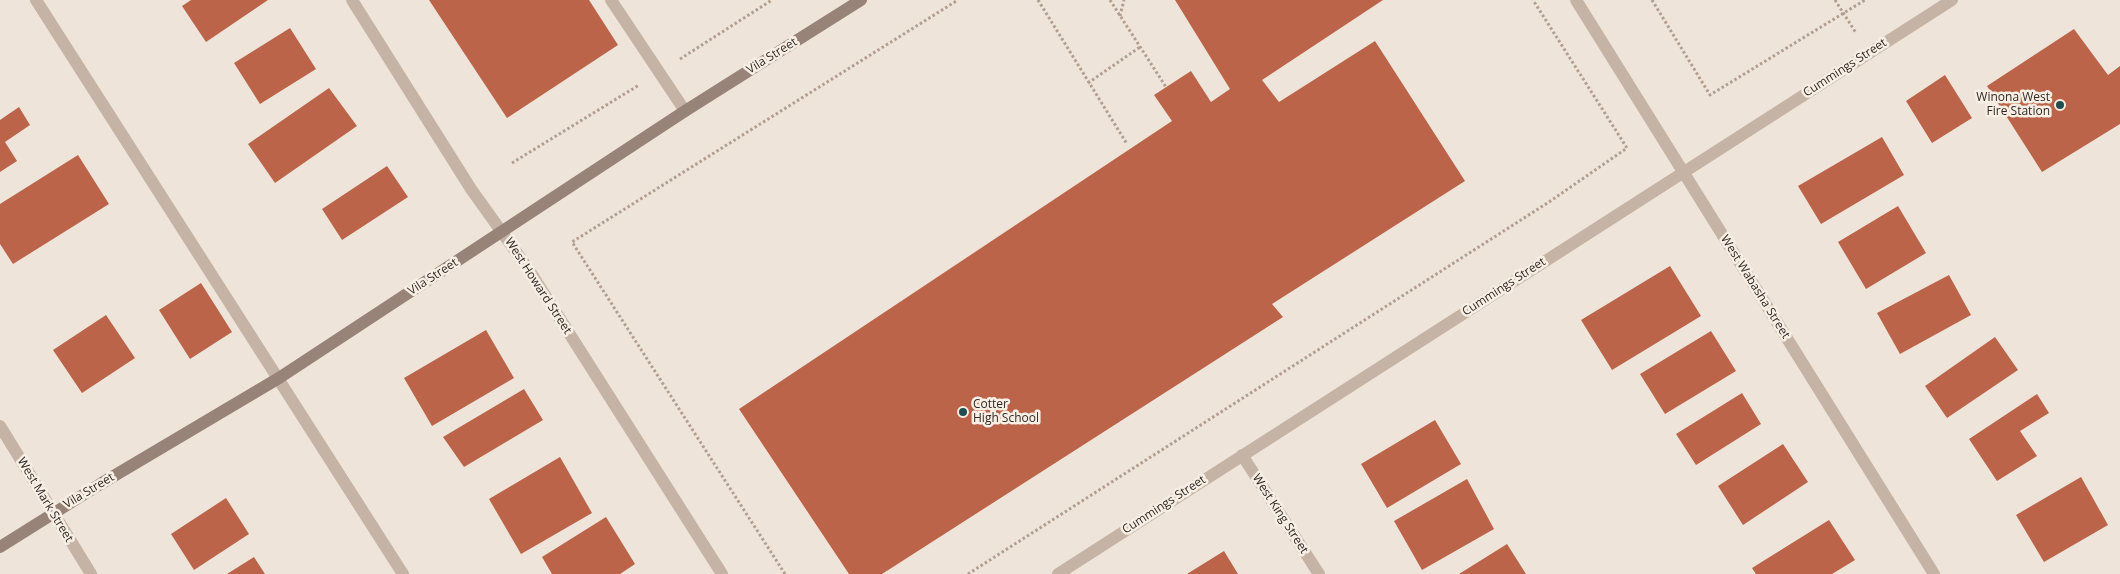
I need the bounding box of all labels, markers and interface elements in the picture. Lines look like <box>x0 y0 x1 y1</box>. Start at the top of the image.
street label: Vila Street <box>744 35 800 77</box>
street label: Cummings Street <box>1801 36 1889 100</box>
place label: Winona West Fire Station <box>1976 91 2050 119</box>
marker: Winona West Fire Station <box>2054 99 2066 111</box>
street label: West Wabasha Street <box>1717 233 1793 341</box>
street label: West Howard Street <box>502 235 574 337</box>
street label: Cummings Street <box>1460 255 1548 319</box>
street label: Vila Street <box>405 256 461 298</box>
place label: Cotter High School <box>973 398 1039 426</box>
marker: Cotter High School <box>957 406 969 418</box>
street label: West Mark Street <box>14 455 76 545</box>
street label: Vila Street <box>61 470 117 512</box>
street label: West King Street <box>1249 472 1311 556</box>
street label: Cummings Street <box>1120 473 1208 537</box>

